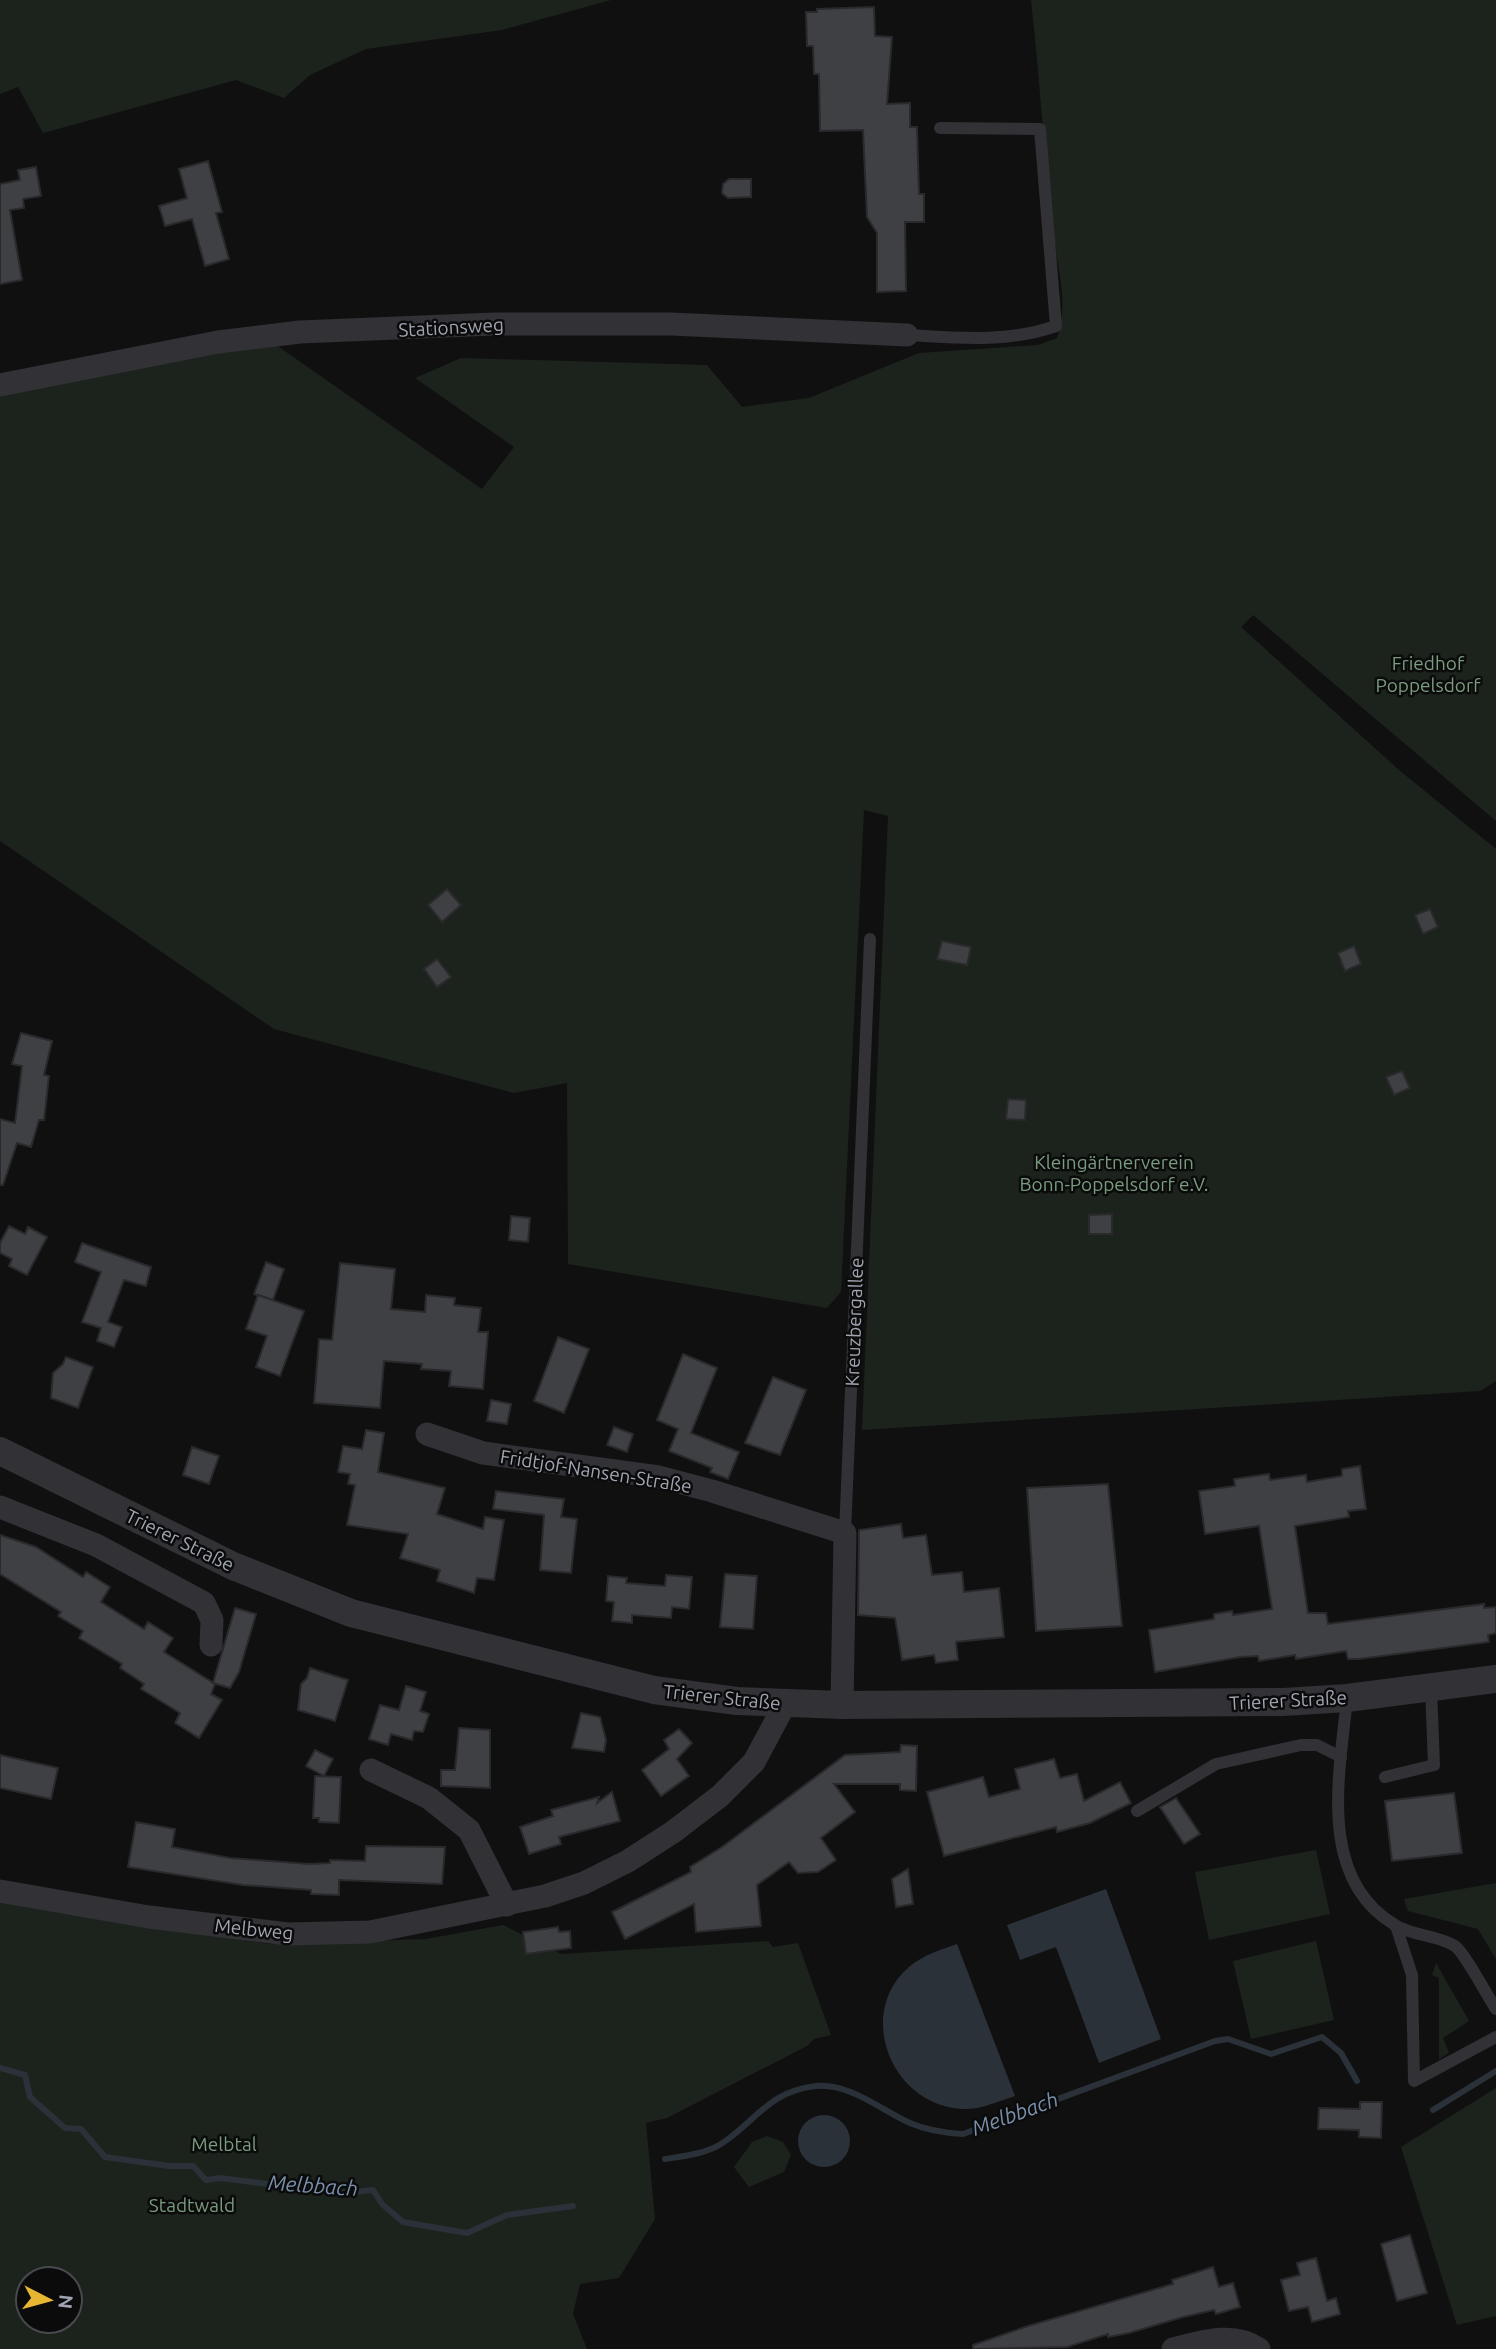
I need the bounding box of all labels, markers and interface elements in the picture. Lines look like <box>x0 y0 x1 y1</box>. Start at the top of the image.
street label: Stationsweg <box>398 313 504 341</box>
park label: Friedhof Poppelsdorf <box>1376 652 1481 696</box>
park label: Kleingärtnerverein Bonn-Poppelsdorf e.V. <box>1020 1151 1209 1195</box>
street label: Kreuzbergallee <box>841 1257 867 1387</box>
street label: Fridtjof-Nansen-Straße <box>499 1445 693 1497</box>
street label: Trierer Straße <box>122 1504 238 1576</box>
street label: Trierer Straße <box>662 1680 782 1714</box>
street label: Trierer Straße <box>1229 1686 1347 1714</box>
street label: Melbweg <box>213 1914 295 1944</box>
water label: Melbbach <box>968 2086 1061 2140</box>
park label: Melbtal <box>191 2133 257 2155</box>
water label: Melbbach <box>267 2170 359 2200</box>
park label: Stadtwald <box>149 2194 235 2216</box>
north arrow <box>14 2265 84 2335</box>
text: N <box>54 2294 78 2310</box>

